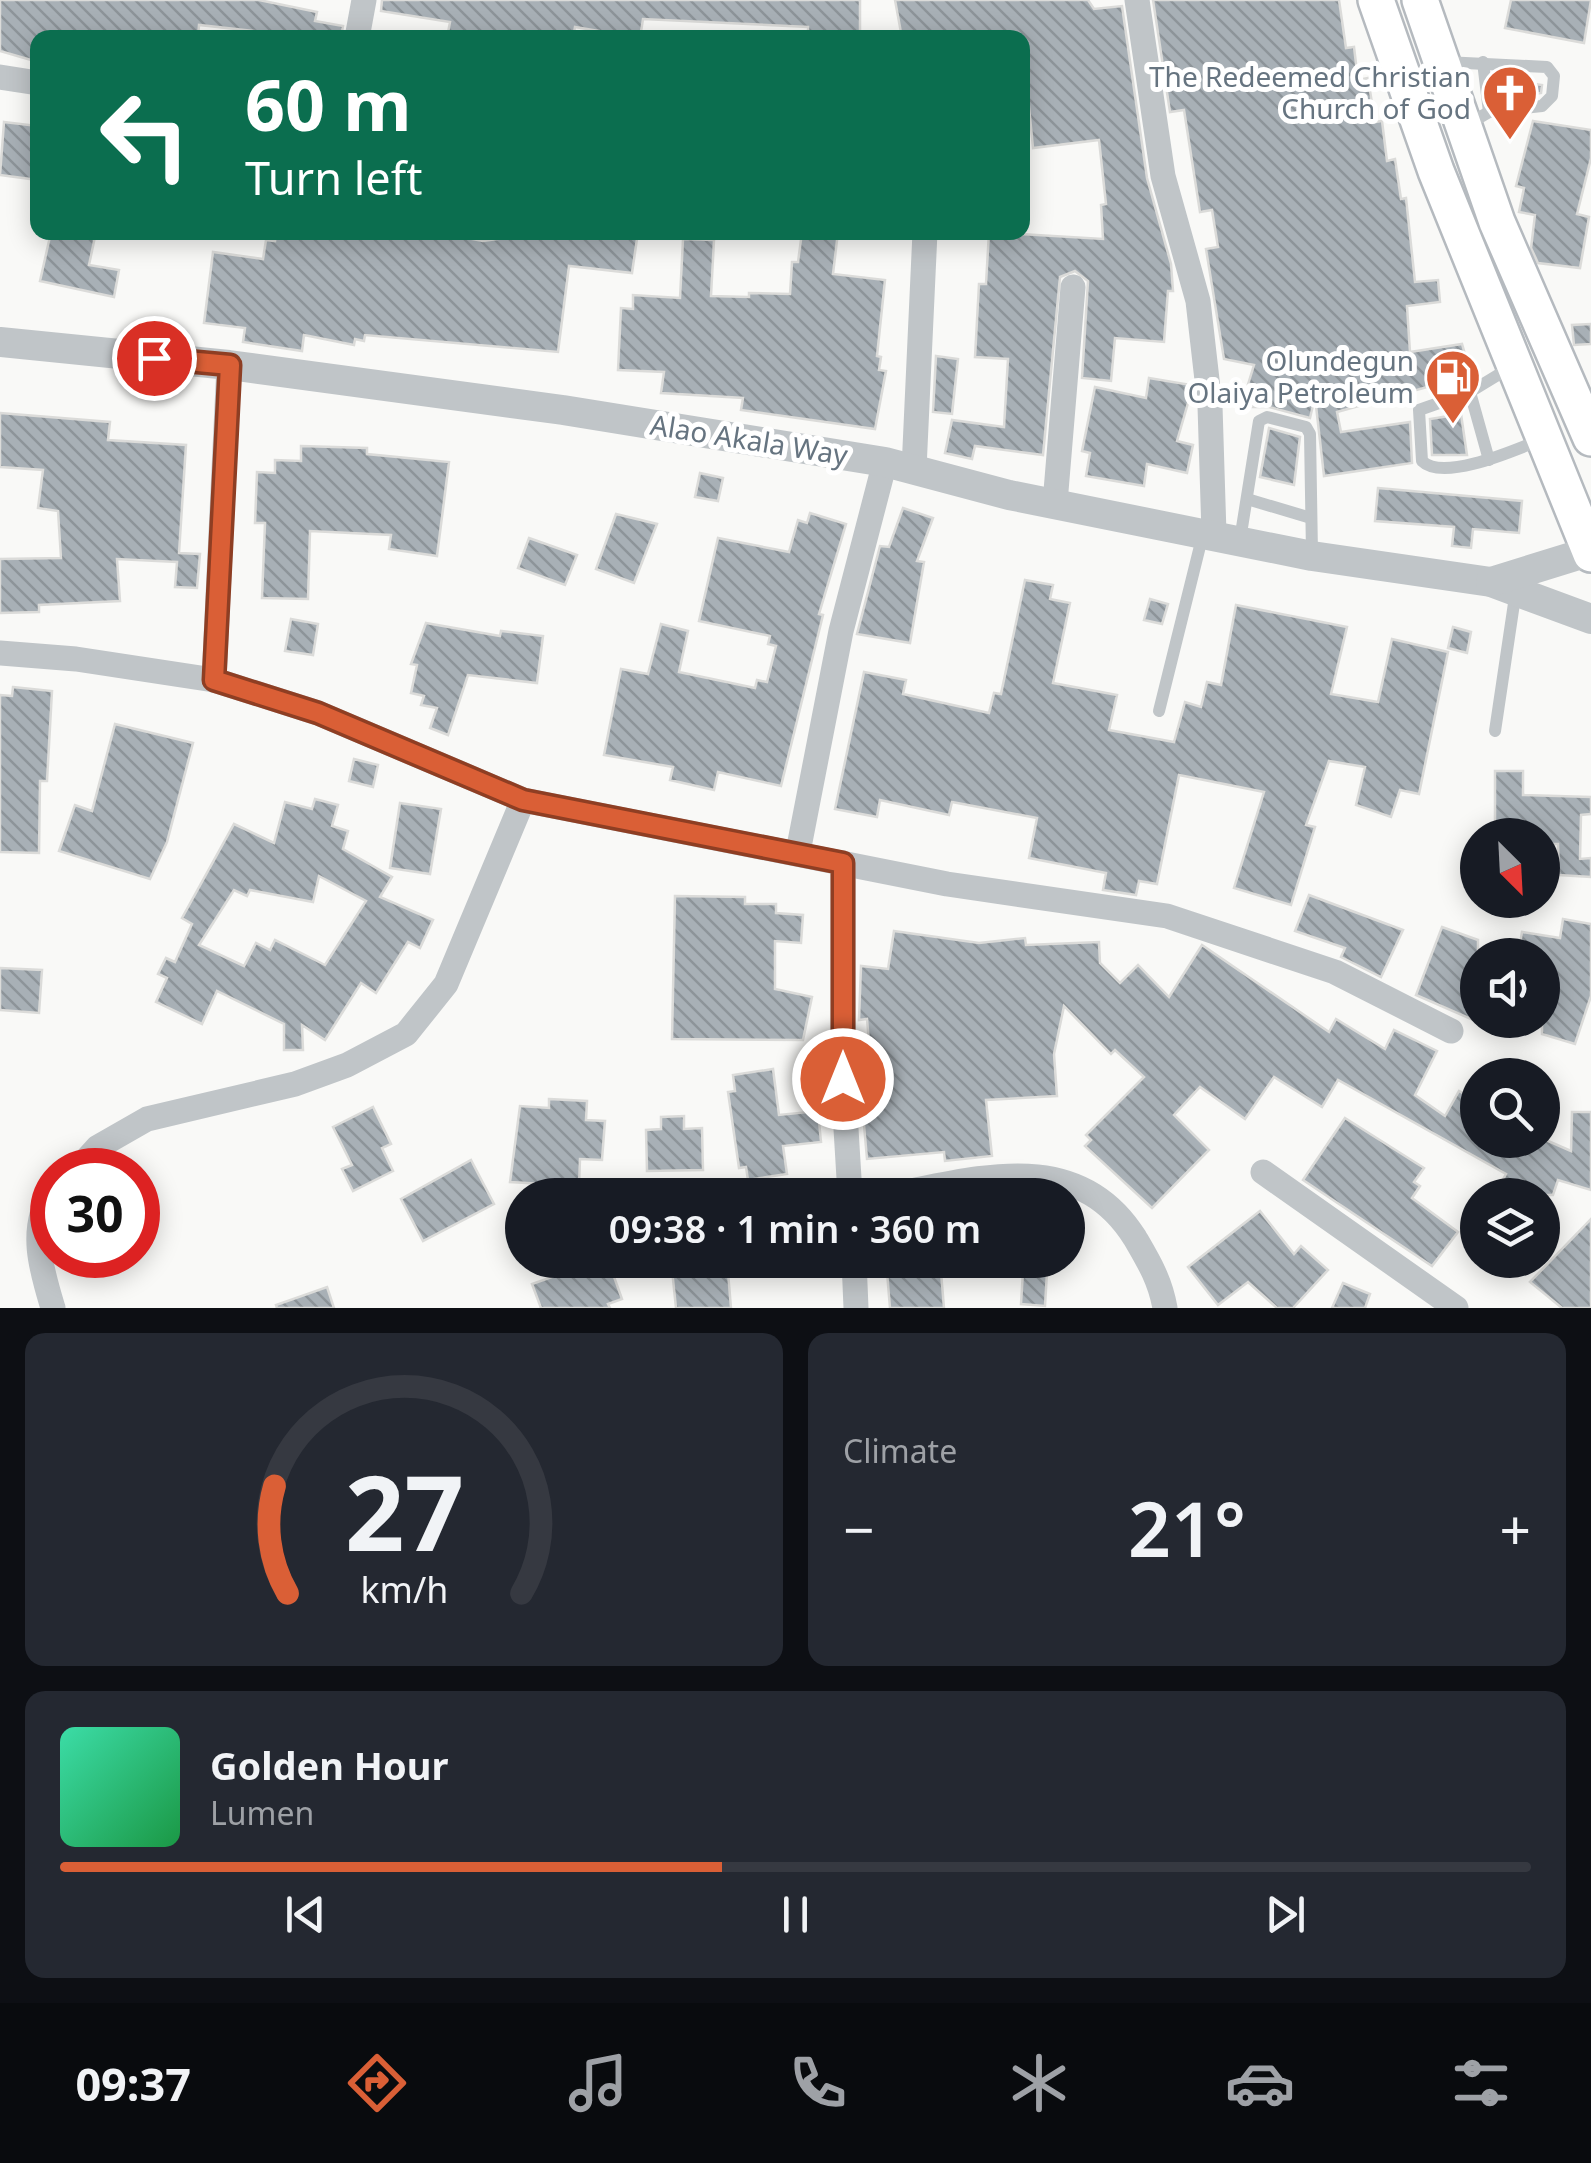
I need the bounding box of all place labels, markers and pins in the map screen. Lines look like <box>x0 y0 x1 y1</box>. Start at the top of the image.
place label: The Redeemed Christian Church of God <box>1149 57 1471 127</box>
church icon: The Redeemed Christian Church of God <box>1480 63 1540 142</box>
pin <box>112 316 197 401</box>
place label: Olundegun Olaiya Petroleum <box>1187 341 1414 411</box>
fuel station icon: Olundegun Olaiya Petroleum <box>1423 347 1483 426</box>

